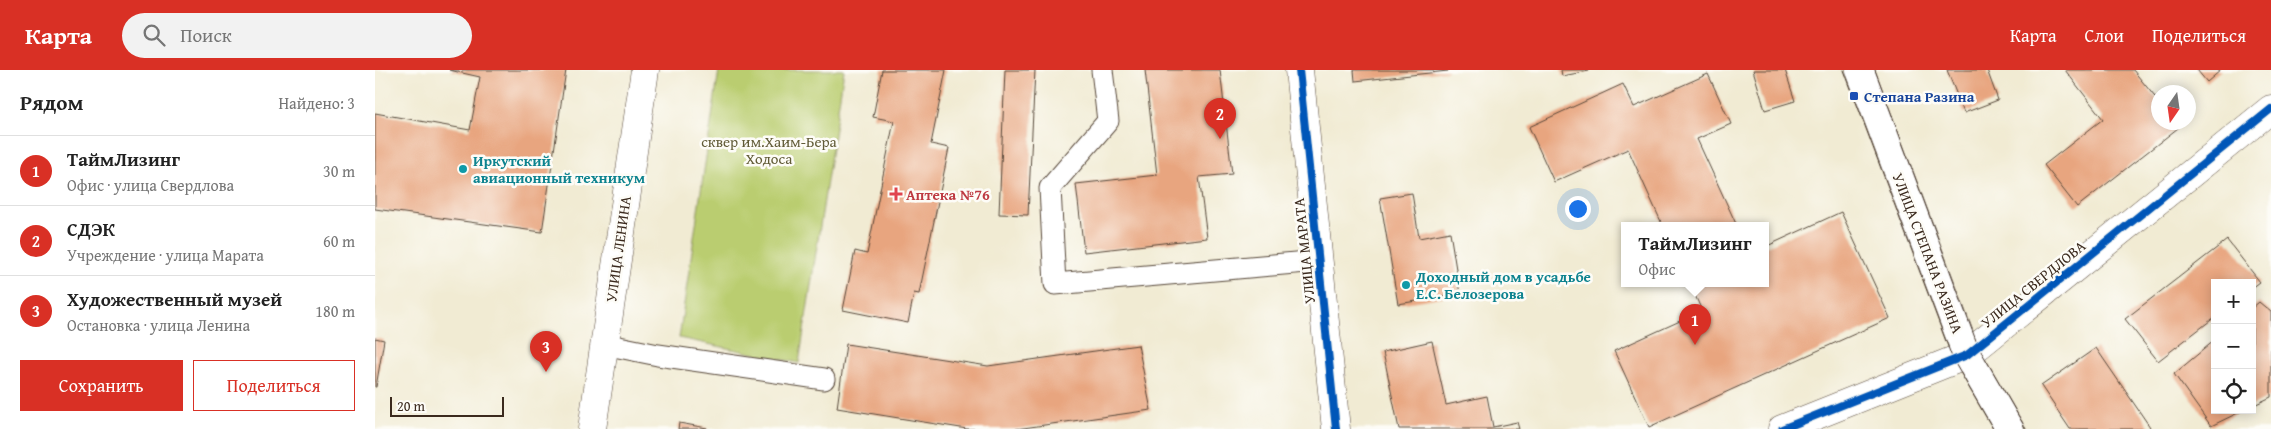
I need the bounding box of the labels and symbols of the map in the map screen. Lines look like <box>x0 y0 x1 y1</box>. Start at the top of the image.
north arrow <box>2151 85 2196 130</box>
place label: Степана Разина <box>1864 86 1975 107</box>
marker: Степана Разина <box>1848 90 1860 102</box>
pin: 2 <box>1204 98 1236 139</box>
park label: сквер им.Хаим-Бера Ходоса <box>701 131 838 169</box>
place label: Иркутский авиационный техникум <box>473 150 645 188</box>
marker: Иркутский авиационный техникум <box>457 163 469 175</box>
street label: УЛИЦА СТЕПАНА РАЗИНА <box>1888 170 1968 336</box>
place label: Аптека №76 <box>906 184 990 205</box>
marker: Аптека №76 <box>890 188 902 200</box>
street label: УЛИЦА ЛЕНИНА <box>600 195 636 303</box>
your location <box>1565 196 1591 222</box>
street label: УЛИЦА МАРАТА <box>1288 197 1320 305</box>
street label: УЛИЦА СВЕРДЛОВА <box>1976 235 2090 333</box>
place label: Доходный дом в усадьбе Е.С. Белозерова <box>1415 266 1591 304</box>
marker: Доходный дом в усадьбе Е.С. Белозерова <box>1400 279 1412 291</box>
pin: 1 <box>1679 304 1711 345</box>
pin: 3 <box>530 331 562 372</box>
scale bar <box>390 394 504 417</box>

